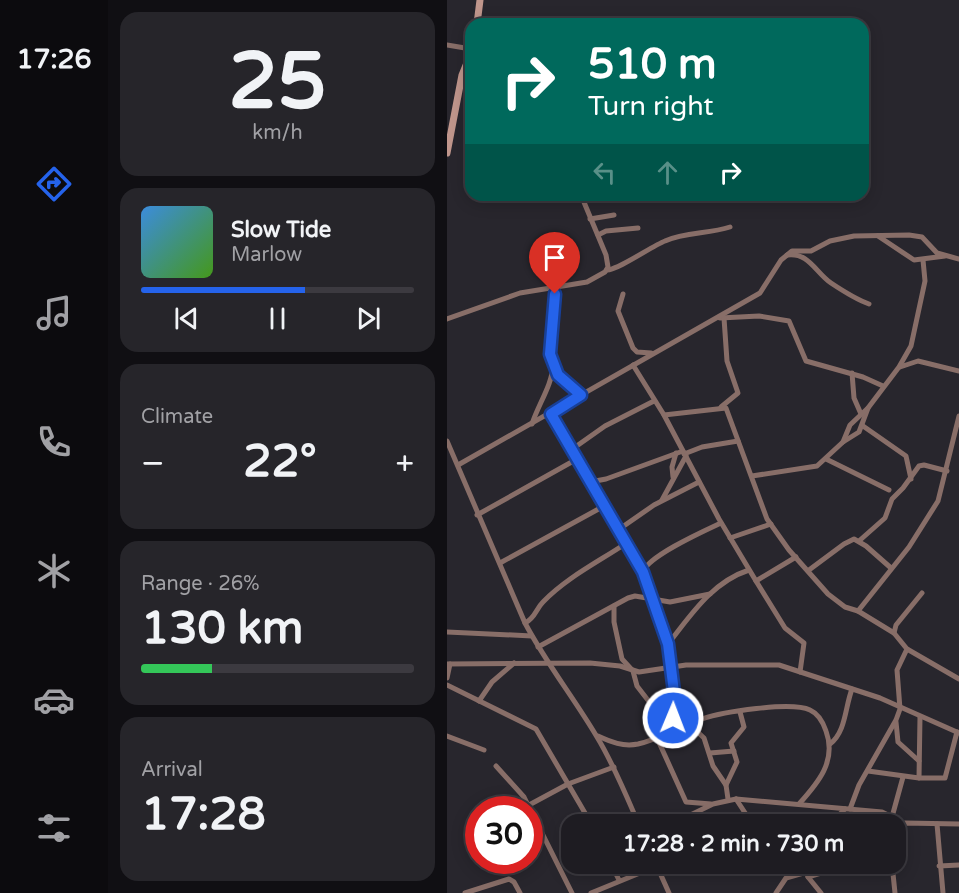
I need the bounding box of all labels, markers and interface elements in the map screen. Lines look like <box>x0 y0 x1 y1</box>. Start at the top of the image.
text: 25 <box>229 35 326 129</box>
text: 510 m <box>588 39 717 90</box>
icon: right <box>489 42 567 120</box>
text: 17:26 <box>17 43 91 76</box>
text: Turn right <box>588 90 714 123</box>
text: km/h <box>252 121 303 145</box>
icon: left <box>588 156 621 189</box>
icon: ahead <box>651 156 684 189</box>
icon: right <box>714 156 747 189</box>
icon: directions <box>33 163 75 205</box>
text: Slow Tide <box>231 217 331 243</box>
pin <box>529 232 580 294</box>
icon: arrive <box>538 241 571 274</box>
text: Marlow <box>231 243 302 267</box>
icon: music <box>33 292 75 334</box>
icon: previous <box>170 302 203 335</box>
icon: pause <box>261 302 294 335</box>
icon: next <box>352 302 385 335</box>
text: Climate <box>141 405 213 429</box>
icon: phone <box>33 421 75 463</box>
text: 22° <box>243 435 317 489</box>
text: − <box>141 444 165 483</box>
text: + <box>395 444 414 483</box>
icon: climate <box>33 550 75 592</box>
text: Range · 26% <box>141 572 260 596</box>
text: 130 km <box>141 602 303 656</box>
icon: car <box>33 679 75 721</box>
position arrow <box>641 686 705 750</box>
text: Arrival <box>141 758 203 782</box>
text: 17:28 <box>141 788 266 842</box>
speed limit sign: 30 <box>465 796 543 874</box>
icon: filters <box>33 807 75 849</box>
text: 17:28 · 2 min · 730 m <box>623 831 844 857</box>

